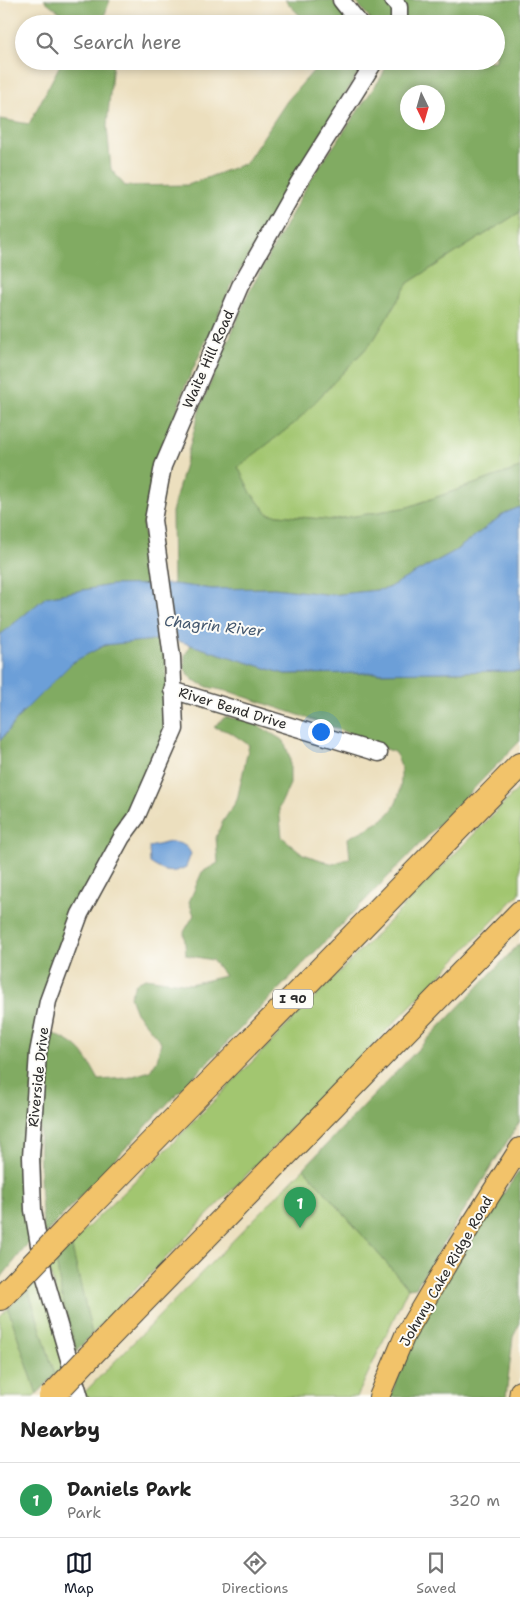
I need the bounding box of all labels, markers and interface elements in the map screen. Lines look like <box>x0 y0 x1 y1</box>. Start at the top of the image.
search box <box>15 15 505 70</box>
icon: search <box>33 29 61 57</box>
text: Search here <box>73 30 182 55</box>
north arrow <box>400 85 445 130</box>
street label: Waite Hill Road <box>178 307 238 411</box>
water label: Chagrin River <box>163 611 266 641</box>
street label: River Bend Drive <box>177 683 289 733</box>
your location <box>308 719 334 745</box>
road number: I 90 <box>273 990 313 1009</box>
street label: Riverside Drive <box>24 1026 52 1128</box>
pin: 1 <box>284 1187 316 1228</box>
street label: Johnny Cake Ridge Road <box>395 1192 497 1350</box>
text: Nearby <box>20 1416 100 1444</box>
text: Daniels Park <box>67 1477 192 1502</box>
text: 1 <box>32 1490 40 1511</box>
text: 320 m <box>449 1490 500 1511</box>
text: Park <box>67 1502 101 1523</box>
tab: Map <box>64 1549 94 1597</box>
tab: Directions <box>222 1549 288 1597</box>
tab: Saved <box>416 1549 456 1597</box>

